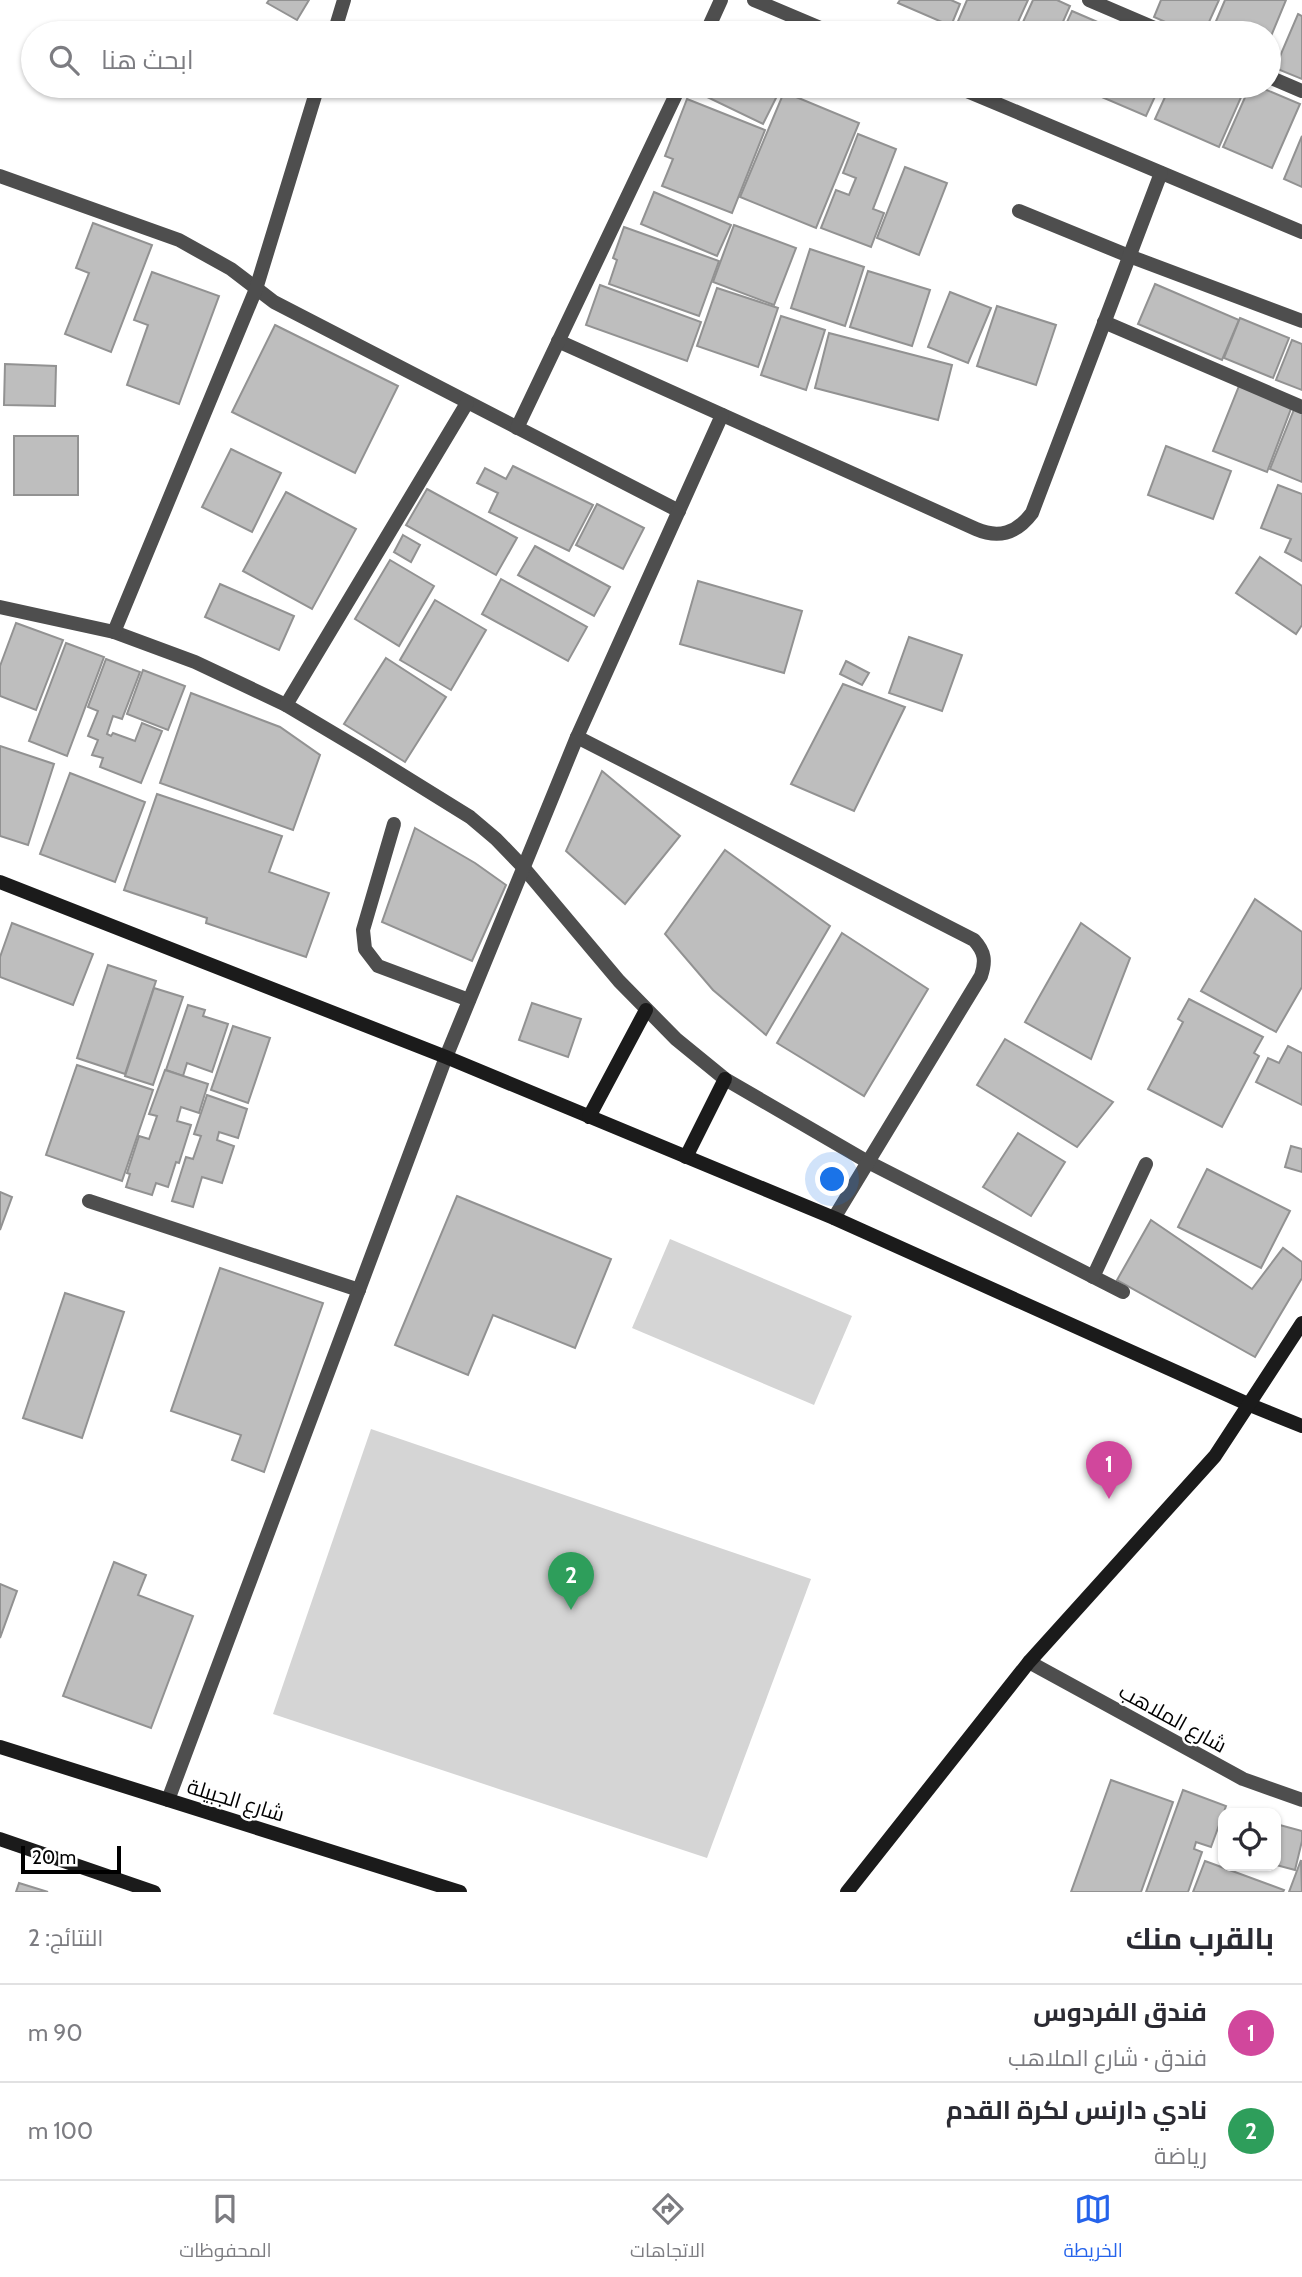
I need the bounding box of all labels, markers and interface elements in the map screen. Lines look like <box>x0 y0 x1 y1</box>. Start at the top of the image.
search box <box>21 21 1281 98</box>
icon: search <box>45 41 83 79</box>
text: ابحث هنا <box>101 44 194 76</box>
your location <box>815 1162 849 1196</box>
pin: 1 <box>1086 1441 1132 1499</box>
pin: 2 <box>548 1552 594 1610</box>
street label: شارع الملاهب <box>1114 1678 1231 1760</box>
street label: شارع الجبيلة <box>184 1773 288 1829</box>
map controls <box>1218 1808 1281 1871</box>
button: locate <box>1218 1808 1281 1871</box>
scale bar <box>21 1843 121 1875</box>
text: 20 m <box>32 1846 76 1869</box>
text: بالقرب منك <box>1126 1920 1274 1957</box>
text: النتائج: 2 <box>28 1924 103 1952</box>
text: فندق الفردوس <box>1033 1996 1207 2028</box>
text: 90 m <box>28 2019 82 2047</box>
text: 1 <box>1247 2019 1255 2047</box>
text: فندق · شارع الملاهب <box>1008 2044 1207 2072</box>
text: نادي دارنس لكرة القدم <box>946 2094 1207 2126</box>
text: 100 m <box>28 2117 93 2145</box>
text: 2 <box>1245 2117 1257 2145</box>
text: رياضة <box>1154 2142 1207 2170</box>
tab: المحفوظات <box>179 2190 272 2268</box>
tab: الاتجاهات <box>630 2190 705 2268</box>
tab: الخريطة <box>1064 2190 1123 2268</box>

